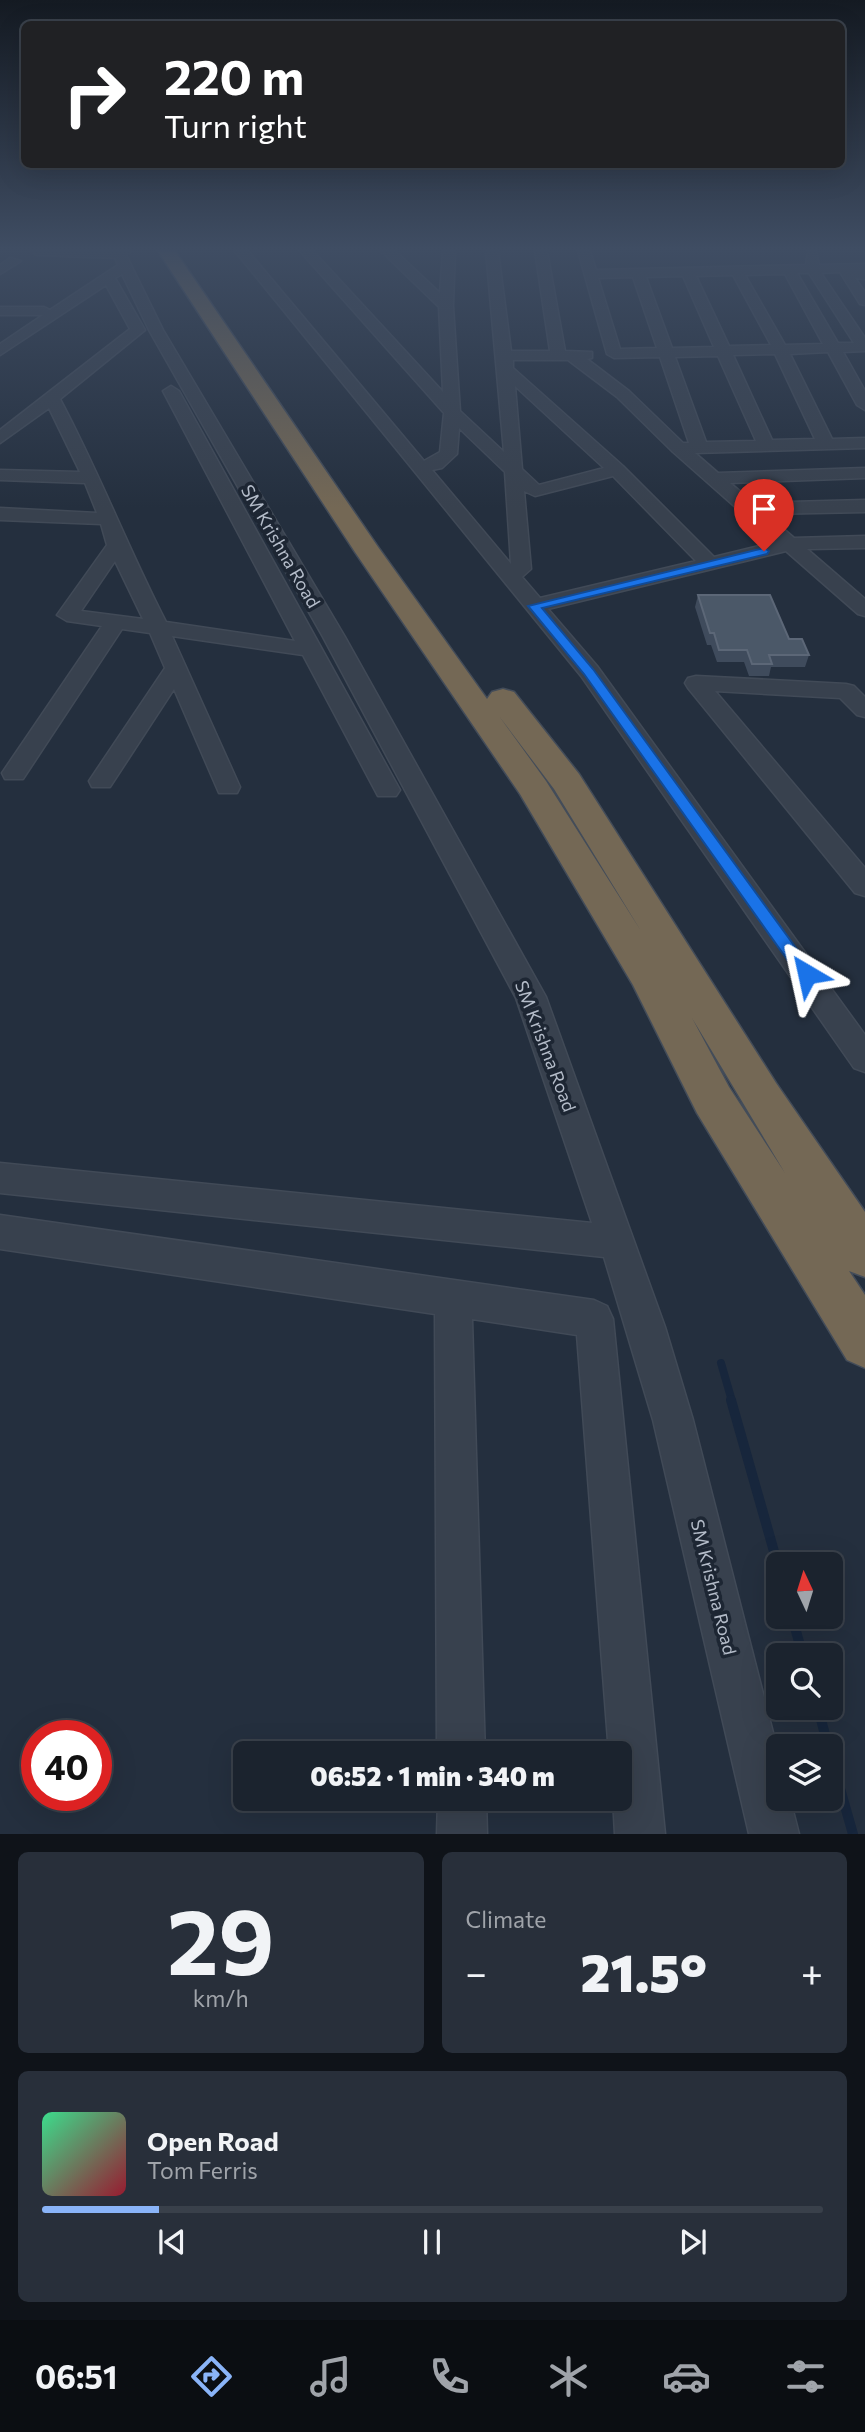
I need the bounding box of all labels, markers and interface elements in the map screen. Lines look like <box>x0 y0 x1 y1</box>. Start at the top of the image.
text: 220 m <box>164 45 304 105</box>
icon: right <box>49 49 140 140</box>
text: Turn right <box>164 105 307 145</box>
pin <box>734 479 794 551</box>
street label: SM Krishna Road <box>237 480 325 612</box>
icon: arrive <box>745 490 783 528</box>
position arrow <box>770 937 844 1011</box>
street label: SM Krishna Road <box>511 977 581 1115</box>
street label: SM Krishna Road <box>687 1517 741 1657</box>
north arrow <box>766 1552 844 1629</box>
map controls <box>766 1552 843 1811</box>
button: search <box>766 1643 843 1720</box>
speed limit sign: 40 <box>21 1720 112 1811</box>
button: layers <box>766 1734 843 1811</box>
text: 06:52 · 1 min · 340 m <box>310 1760 555 1791</box>
text: 29 <box>167 1882 274 1994</box>
text: Climate <box>466 1905 547 1933</box>
text: 21.5° <box>581 1939 707 2003</box>
text: − <box>466 1948 487 1995</box>
text: + <box>801 1948 823 1995</box>
text: km/h <box>193 1984 249 2012</box>
text: Open Road <box>147 2125 279 2156</box>
text: Tom Ferris <box>147 2156 258 2184</box>
icon: previous <box>153 2223 191 2261</box>
icon: pause <box>413 2223 451 2261</box>
icon: next <box>674 2223 712 2261</box>
icon: directions <box>187 2352 236 2401</box>
icon: music <box>306 2352 355 2401</box>
icon: phone <box>425 2352 474 2401</box>
icon: climate <box>544 2352 593 2401</box>
icon: car <box>662 2352 711 2401</box>
icon: filters <box>781 2352 830 2401</box>
text: 06:51 <box>35 2356 117 2396</box>

